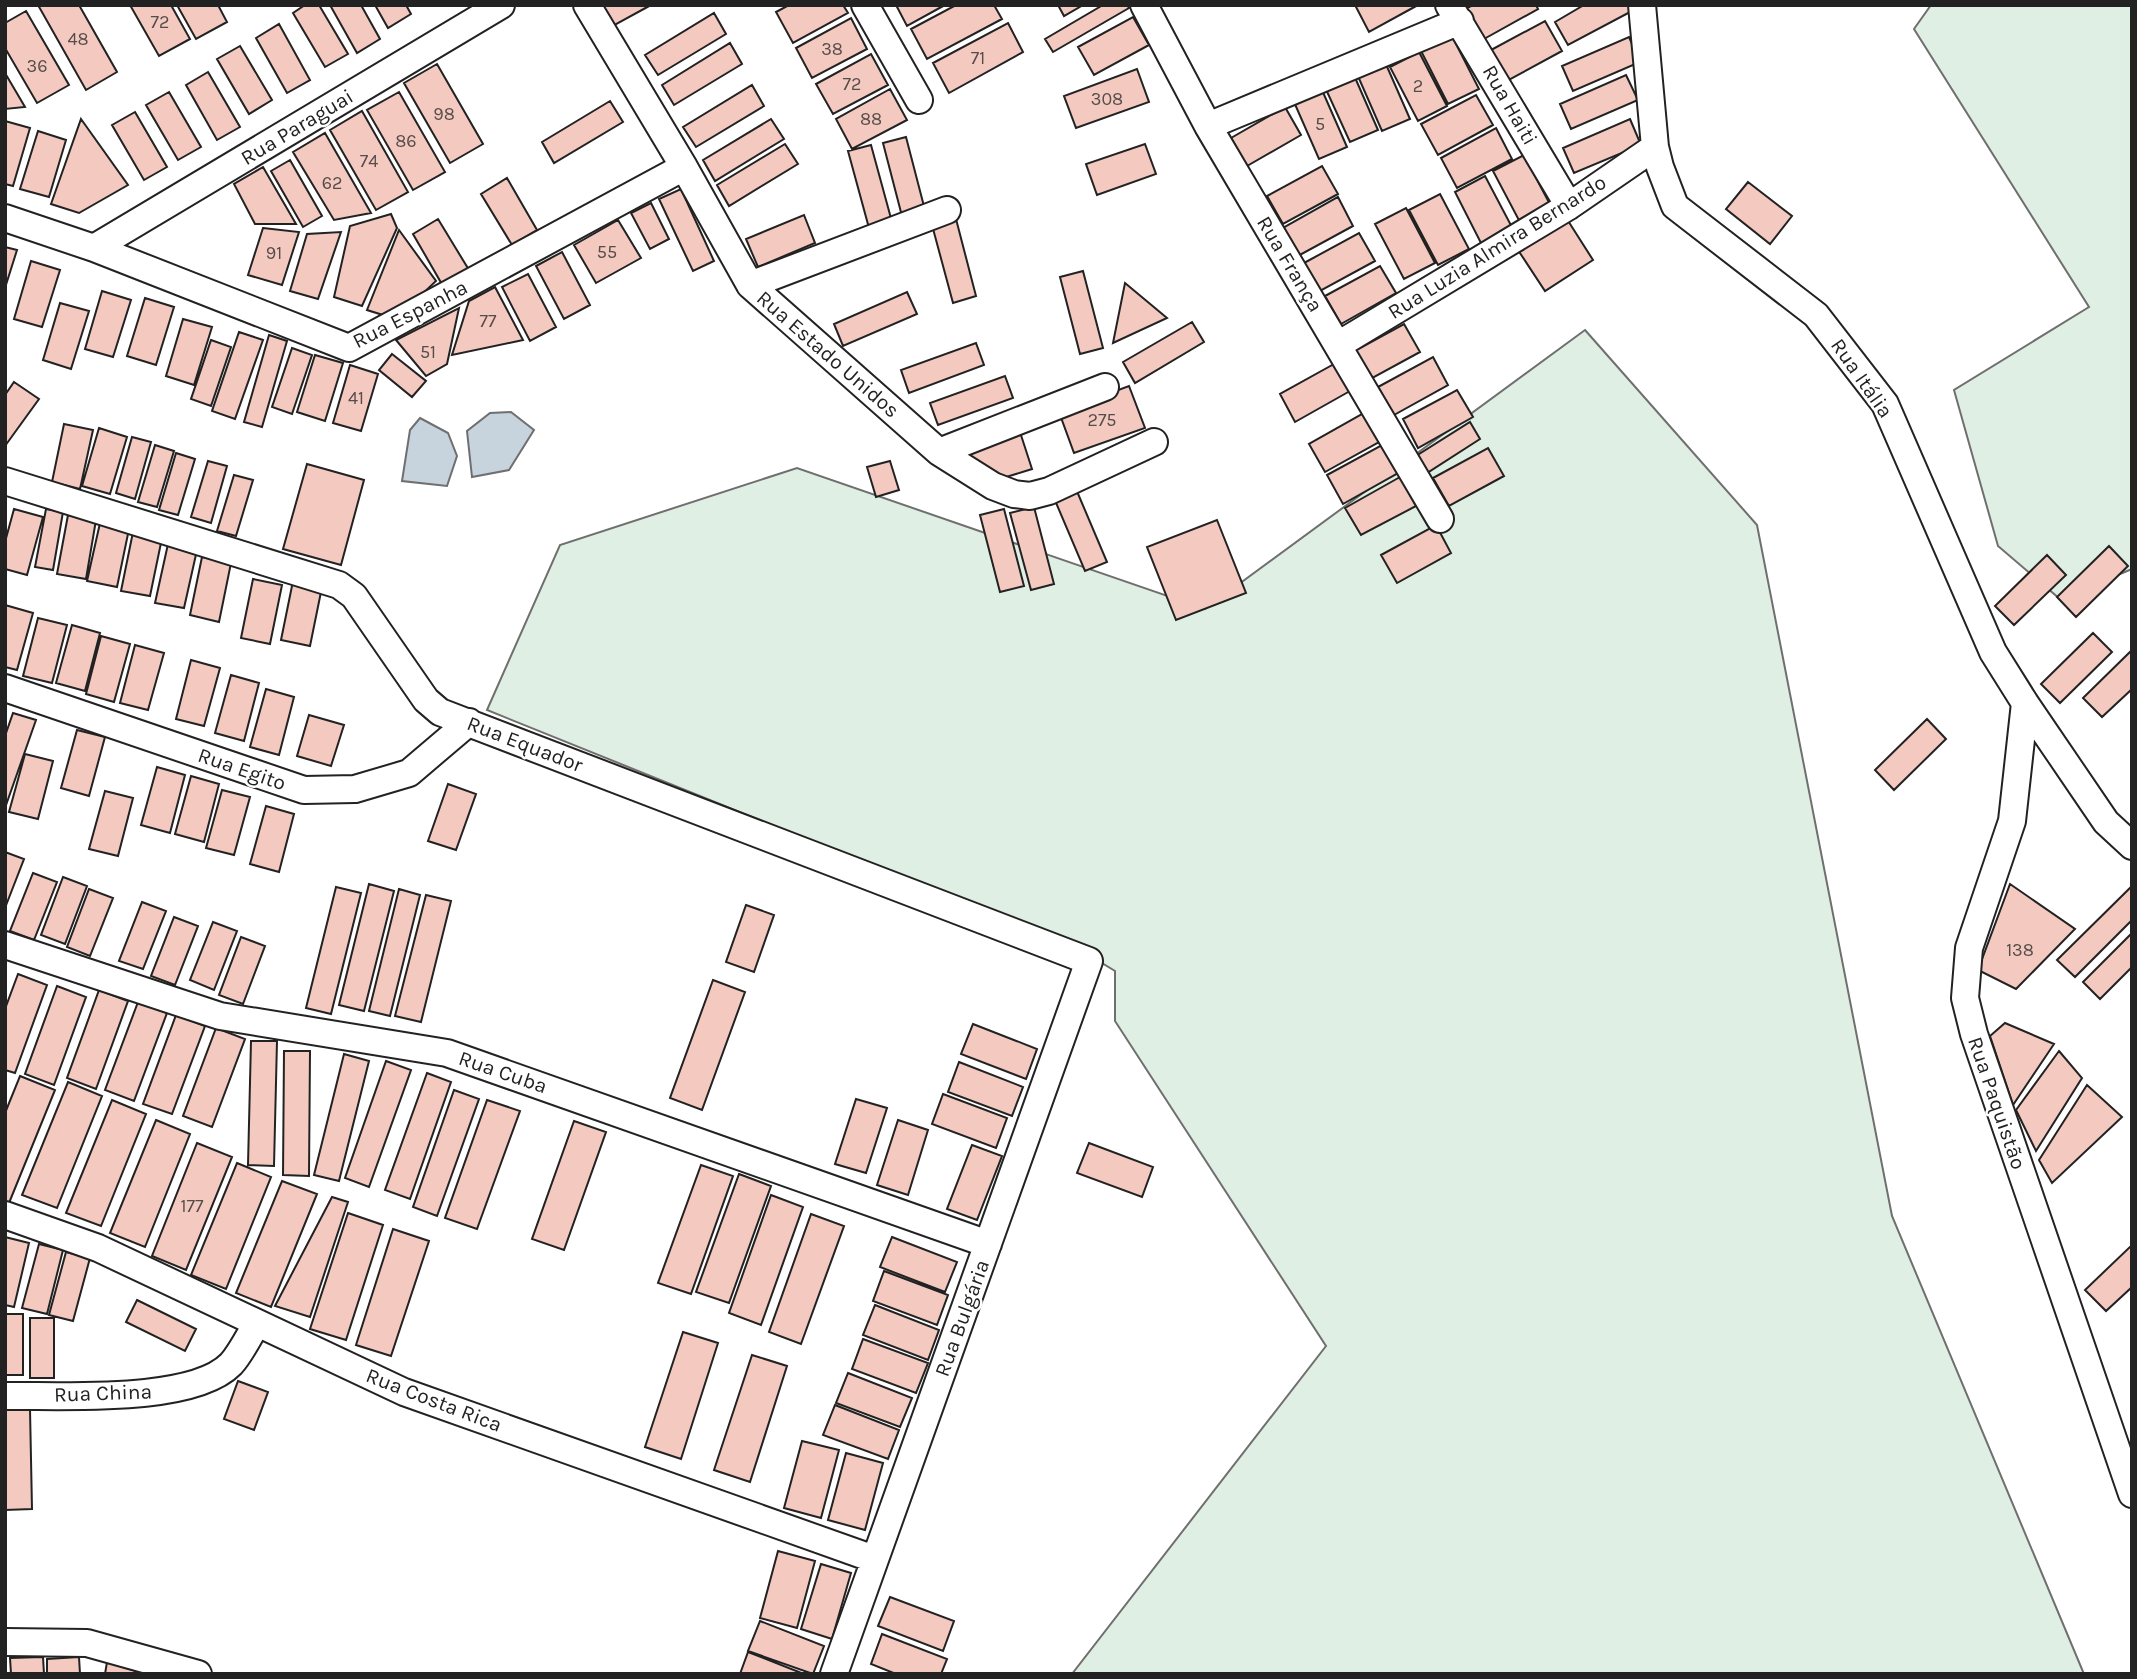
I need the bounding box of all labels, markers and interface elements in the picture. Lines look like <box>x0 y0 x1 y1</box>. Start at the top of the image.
house number: 72 <box>151 11 169 33</box>
house number: 48 <box>67 28 89 50</box>
house number: 38 <box>821 38 843 60</box>
house number: 71 <box>971 47 985 69</box>
house number: 36 <box>27 55 47 77</box>
street label: Rua Haiti <box>1478 61 1542 149</box>
house number: 72 <box>843 73 861 95</box>
house number: 2 <box>1413 75 1423 97</box>
street label: Rua Paraguai <box>236 84 358 170</box>
house number: 308 <box>1091 88 1123 110</box>
house number: 98 <box>433 103 455 125</box>
house number: 88 <box>860 108 882 130</box>
house number: 5 <box>1315 113 1325 135</box>
house number: 86 <box>395 130 417 152</box>
house number: 74 <box>360 150 378 172</box>
street label: Rua Luzia Almira Bernardo <box>1384 170 1610 324</box>
house number: 62 <box>322 172 342 194</box>
street label: Rua França <box>1252 212 1328 316</box>
house number: 55 <box>597 241 617 263</box>
house number: 91 <box>266 242 282 264</box>
street label: Rua Espanha <box>349 275 471 353</box>
street label: Rua Estado Unidos <box>752 286 904 422</box>
house number: 77 <box>480 310 497 332</box>
street label: Rua Itália <box>1826 334 1898 422</box>
house number: 51 <box>420 341 436 363</box>
house number: 41 <box>348 387 364 409</box>
house number: 275 <box>1087 409 1117 431</box>
street label: Rua Equador <box>464 711 587 777</box>
street label: Rua Egito <box>195 743 289 795</box>
house number: 138 <box>2006 939 2034 961</box>
street label: Rua Paquistão <box>1963 1034 2031 1172</box>
street label: Rua Cuba <box>456 1046 550 1098</box>
house number: 177 <box>181 1195 204 1217</box>
street label: Rua Bulgária <box>930 1256 994 1380</box>
street label: Rua Costa Rica <box>363 1363 505 1437</box>
street label: Rua China <box>54 1379 152 1407</box>

